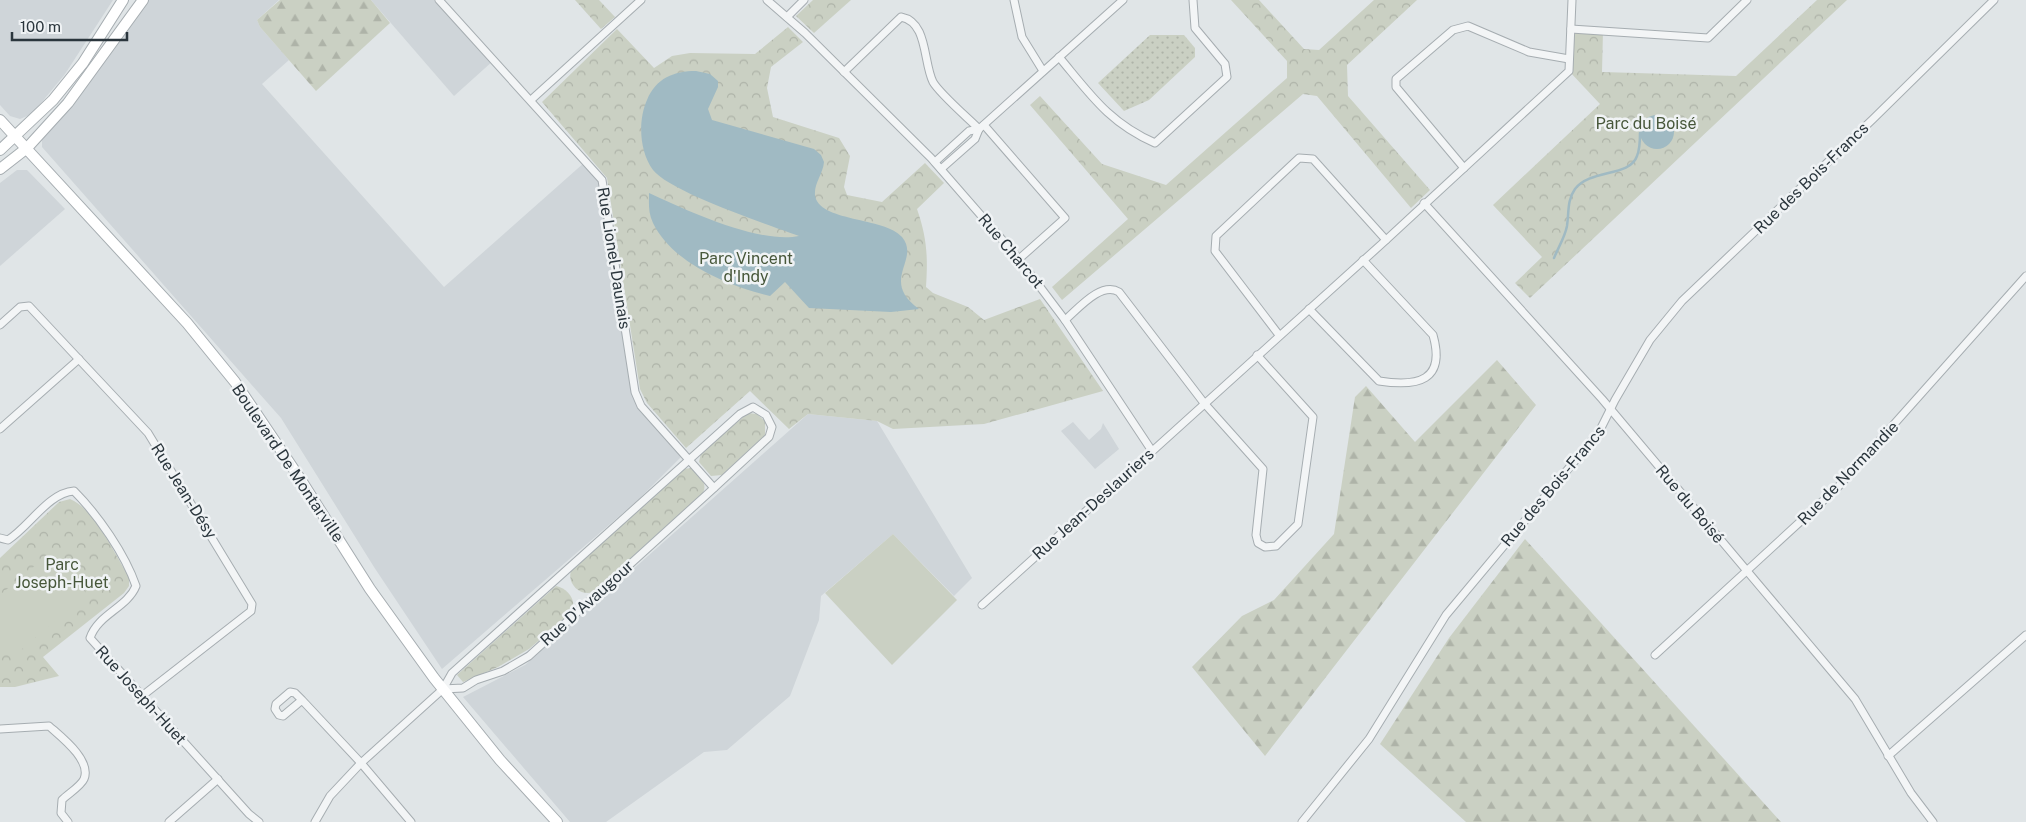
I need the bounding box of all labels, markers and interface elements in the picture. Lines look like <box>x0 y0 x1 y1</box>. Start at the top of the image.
scale bar <box>12 10 128 42</box>
text: 100 m <box>20 18 61 35</box>
park label: Parc du Boisé <box>1596 114 1696 133</box>
street label: Rue des Bois-Francs <box>1750 118 1872 238</box>
street label: Rue Lionel-Daunais <box>593 186 635 330</box>
street label: Rue Charcot <box>974 210 1048 292</box>
park label: Parc Vincent d'Indy <box>699 249 793 286</box>
street label: Boulevard De Montarville <box>228 380 348 546</box>
street label: Rue de Normandie <box>1794 417 1902 529</box>
street label: Rue des Bois-Francs <box>1497 422 1609 550</box>
street label: Rue Jean-Désy <box>147 440 221 543</box>
street label: Rue Jean-Deslauriers <box>1028 444 1158 564</box>
street label: Rue du Boisé <box>1652 461 1728 547</box>
park label: Parc Joseph-Huet <box>15 555 109 592</box>
street label: Rue D'Avaugour <box>537 556 637 650</box>
street label: Rue Joseph-Huet <box>92 642 190 748</box>

